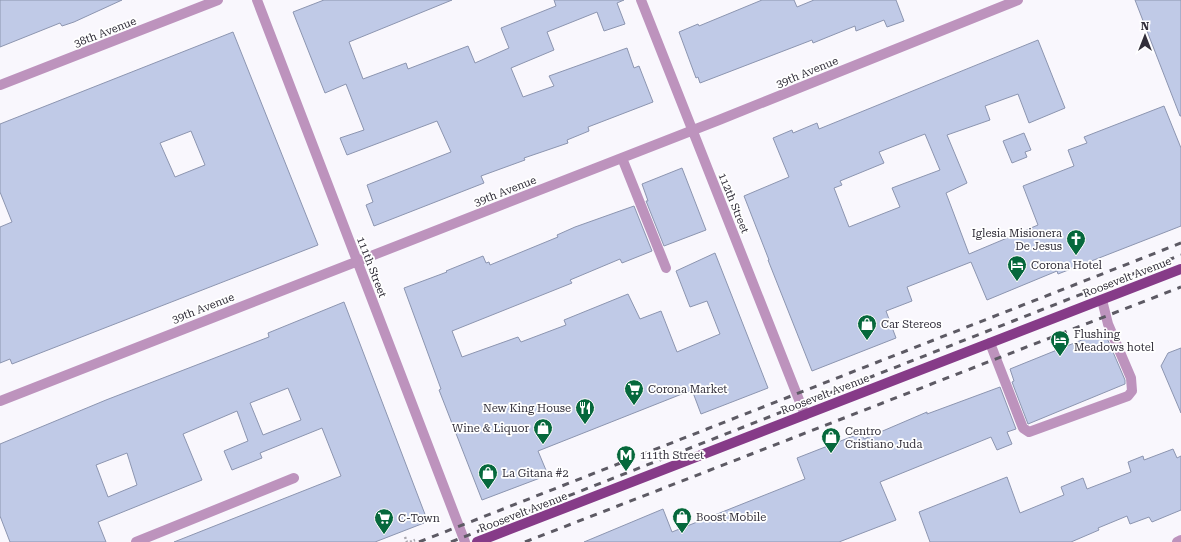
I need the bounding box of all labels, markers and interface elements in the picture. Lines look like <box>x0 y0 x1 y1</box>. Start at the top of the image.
street label: 38th Avenue <box>72 15 138 50</box>
north arrow <box>1125 16 1165 56</box>
text: N <box>1141 20 1150 33</box>
street label: 39th Avenue <box>774 54 840 91</box>
street label: 112th Street <box>716 171 752 235</box>
street label: 39th Avenue <box>472 174 538 209</box>
place label: Iglesia Misionera De Jesus <box>972 227 1062 253</box>
church icon: Iglesia Misionera De Jesus <box>1065 228 1087 256</box>
street label: 111th Street <box>354 235 389 299</box>
hotel icon: Corona Hotel <box>1006 254 1028 282</box>
street label: Roosevelt Avenue <box>1081 255 1173 300</box>
place label: Corona Hotel <box>1031 259 1102 272</box>
street label: 39th Avenue <box>170 291 236 326</box>
shop icon: Car Stereos <box>856 313 878 341</box>
place label: Car Stereos <box>881 318 941 331</box>
place label: Flushing Meadows hotel <box>1074 328 1155 354</box>
hotel icon: Flushing Meadows hotel <box>1049 329 1071 357</box>
street label: Roosevelt Avenue <box>779 372 871 417</box>
supermarket icon: Corona Market <box>623 378 645 406</box>
place label: Corona Market <box>648 383 727 396</box>
restaurant icon: New King House <box>574 397 596 425</box>
place label: New King House <box>483 402 571 415</box>
shop icon: Wine & Liquor <box>532 417 554 445</box>
place label: Wine & Liquor <box>452 422 529 435</box>
place label: Centro Cristiano Juda <box>845 425 922 451</box>
shop icon: Centro Cristiano Juda <box>820 426 842 454</box>
metro station icon: 111th Street <box>615 444 637 472</box>
place label: 111th Street <box>640 449 704 462</box>
shop icon: La Gitana #2 <box>477 462 499 490</box>
place label: La Gitana #2 <box>502 467 569 480</box>
street label: Roosevelt Avenue <box>477 490 569 535</box>
shop icon: Boost Mobile <box>671 506 693 534</box>
supermarket icon: C-Town <box>373 507 395 535</box>
place label: Boost Mobile <box>696 511 766 524</box>
place label: C-Town <box>398 512 440 525</box>

